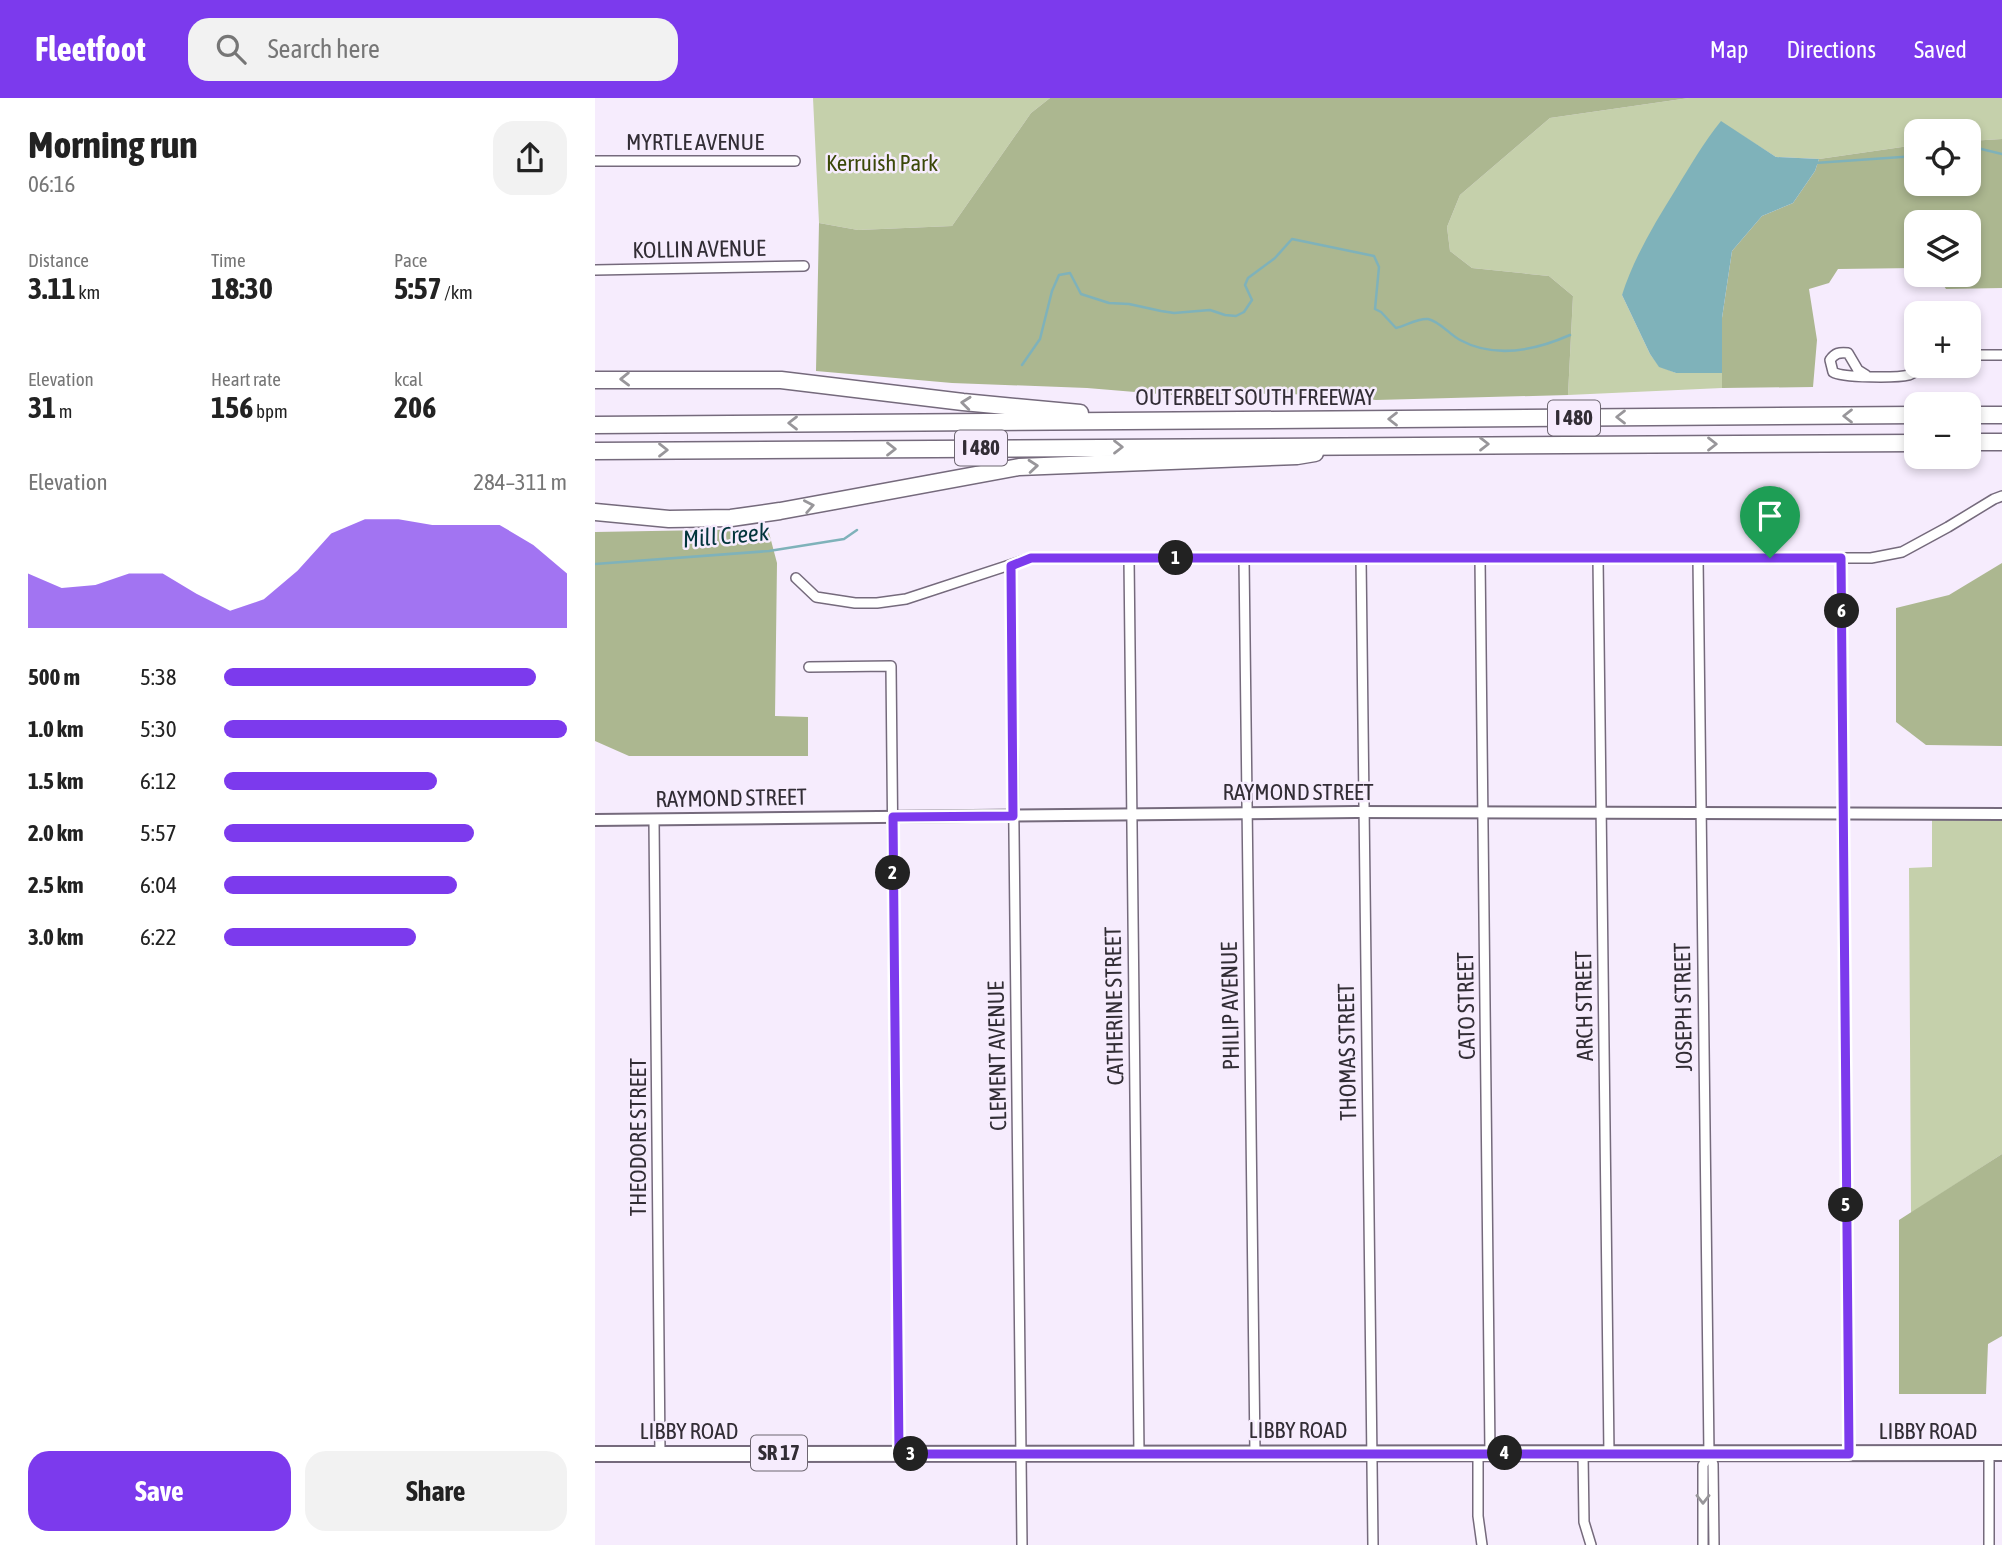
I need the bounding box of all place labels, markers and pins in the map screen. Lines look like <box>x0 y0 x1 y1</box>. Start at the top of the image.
pin <box>1740 486 1800 558</box>
pin: 1 <box>1159 540 1193 575</box>
pin: 6 <box>1825 594 1859 628</box>
pin: 2 <box>875 856 911 890</box>
pin: 5 <box>1829 1188 1863 1222</box>
pin: 3 <box>893 1436 929 1472</box>
pin: 4 <box>1487 1436 1523 1470</box>

